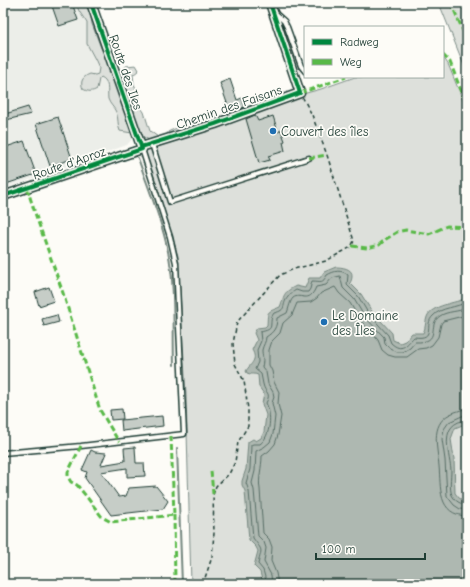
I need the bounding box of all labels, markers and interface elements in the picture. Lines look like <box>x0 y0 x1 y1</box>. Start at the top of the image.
legend <box>304 26 444 78</box>
street label: Route des Iles <box>106 33 146 111</box>
text: Radweg <box>340 35 379 49</box>
text: Weg <box>340 55 362 69</box>
street label: Chemin des Faisans <box>174 82 284 132</box>
place label: Couvert des îles <box>281 124 368 139</box>
marker: Couvert des îles <box>268 126 278 136</box>
street label: Route d'Aproz <box>30 143 108 183</box>
place label: Le Domaine des Îles <box>332 308 399 338</box>
marker: Le Domaine des Îles <box>319 317 329 327</box>
scale bar <box>316 535 425 561</box>
text: 100 m <box>322 542 355 556</box>

